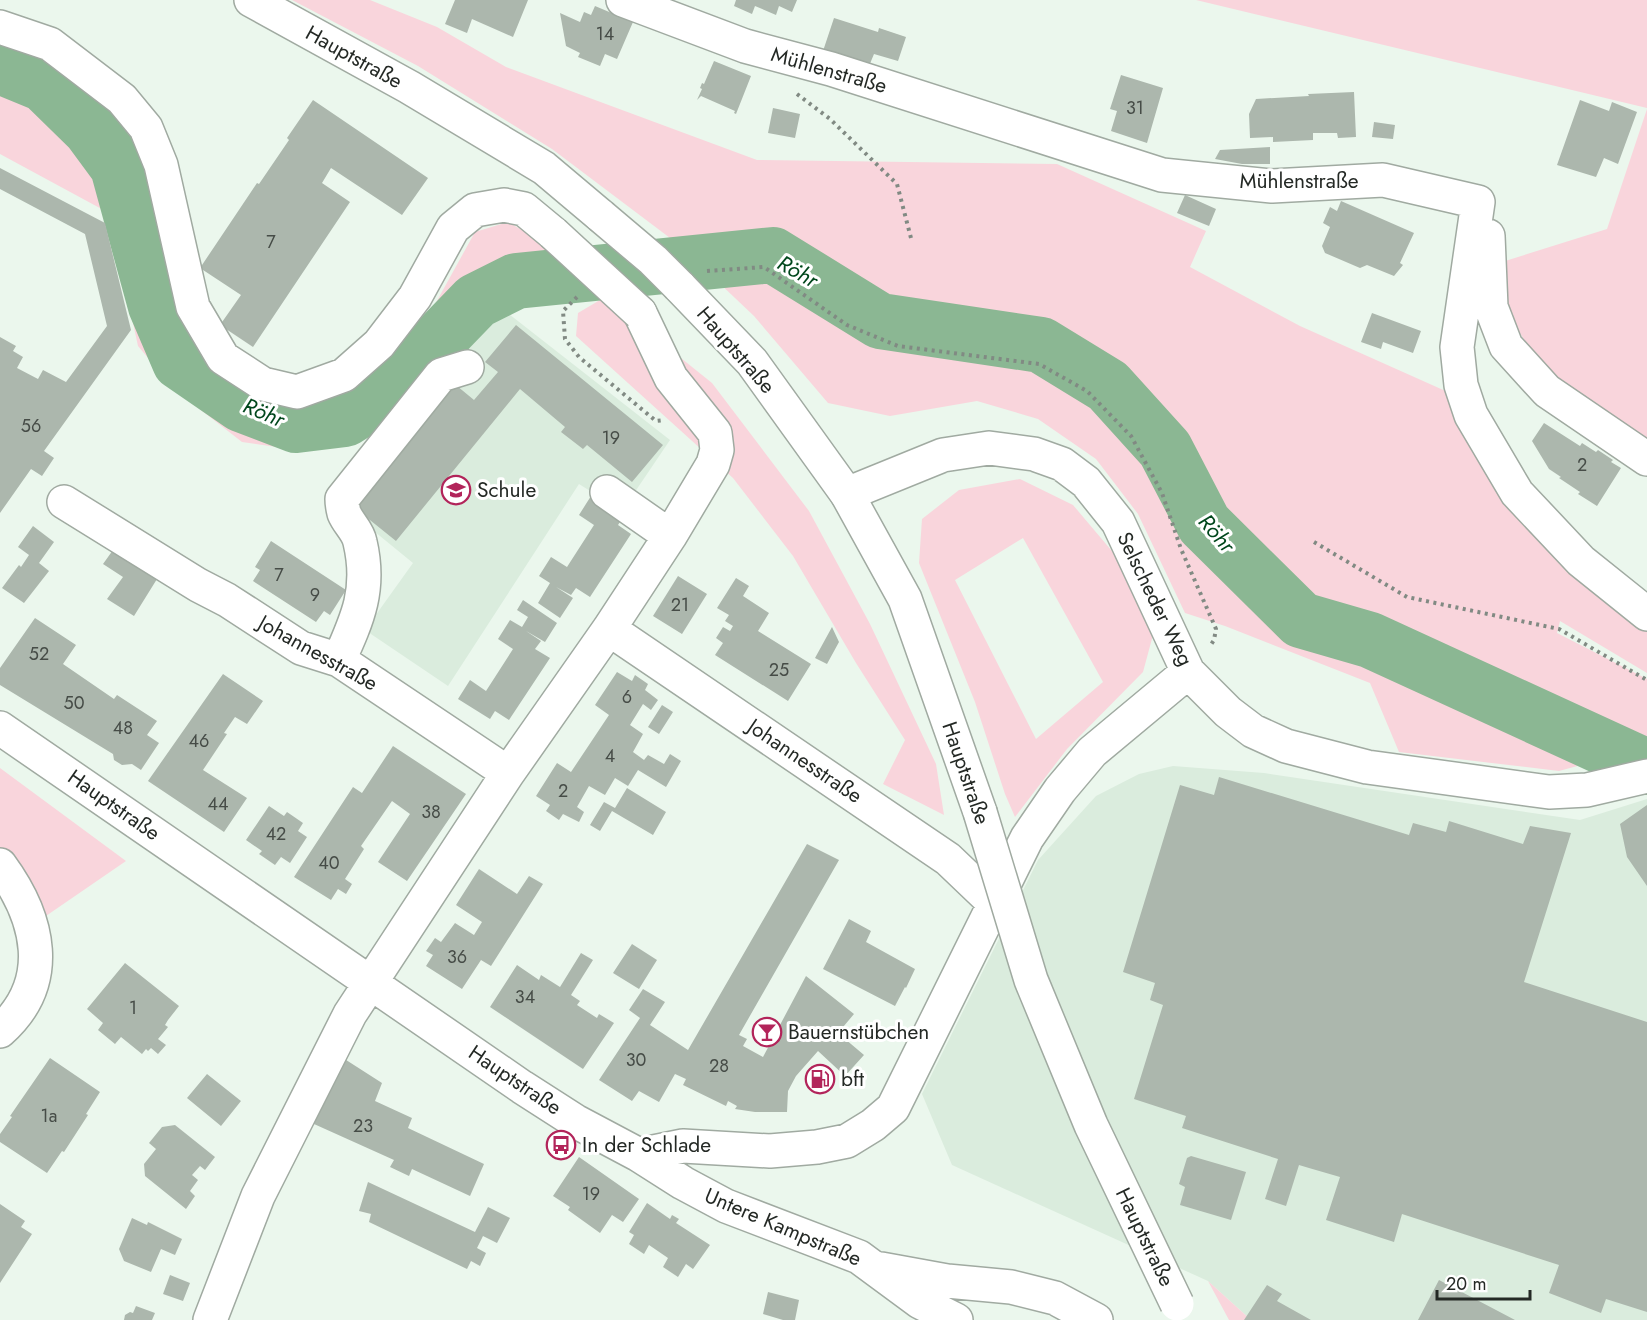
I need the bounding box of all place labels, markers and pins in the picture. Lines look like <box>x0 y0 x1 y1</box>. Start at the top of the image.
school or university icon: Schule <box>440 474 472 506</box>
place label: Schule <box>477 475 536 505</box>
bar icon: Bauernstübchen <box>751 1016 783 1048</box>
place label: Bauernstübchen <box>788 1017 929 1047</box>
fuel station icon: bft <box>804 1063 836 1095</box>
place label: bft <box>841 1064 864 1094</box>
bus stop icon: In der Schlade <box>545 1129 577 1161</box>
place label: In der Schlade <box>582 1130 711 1160</box>

